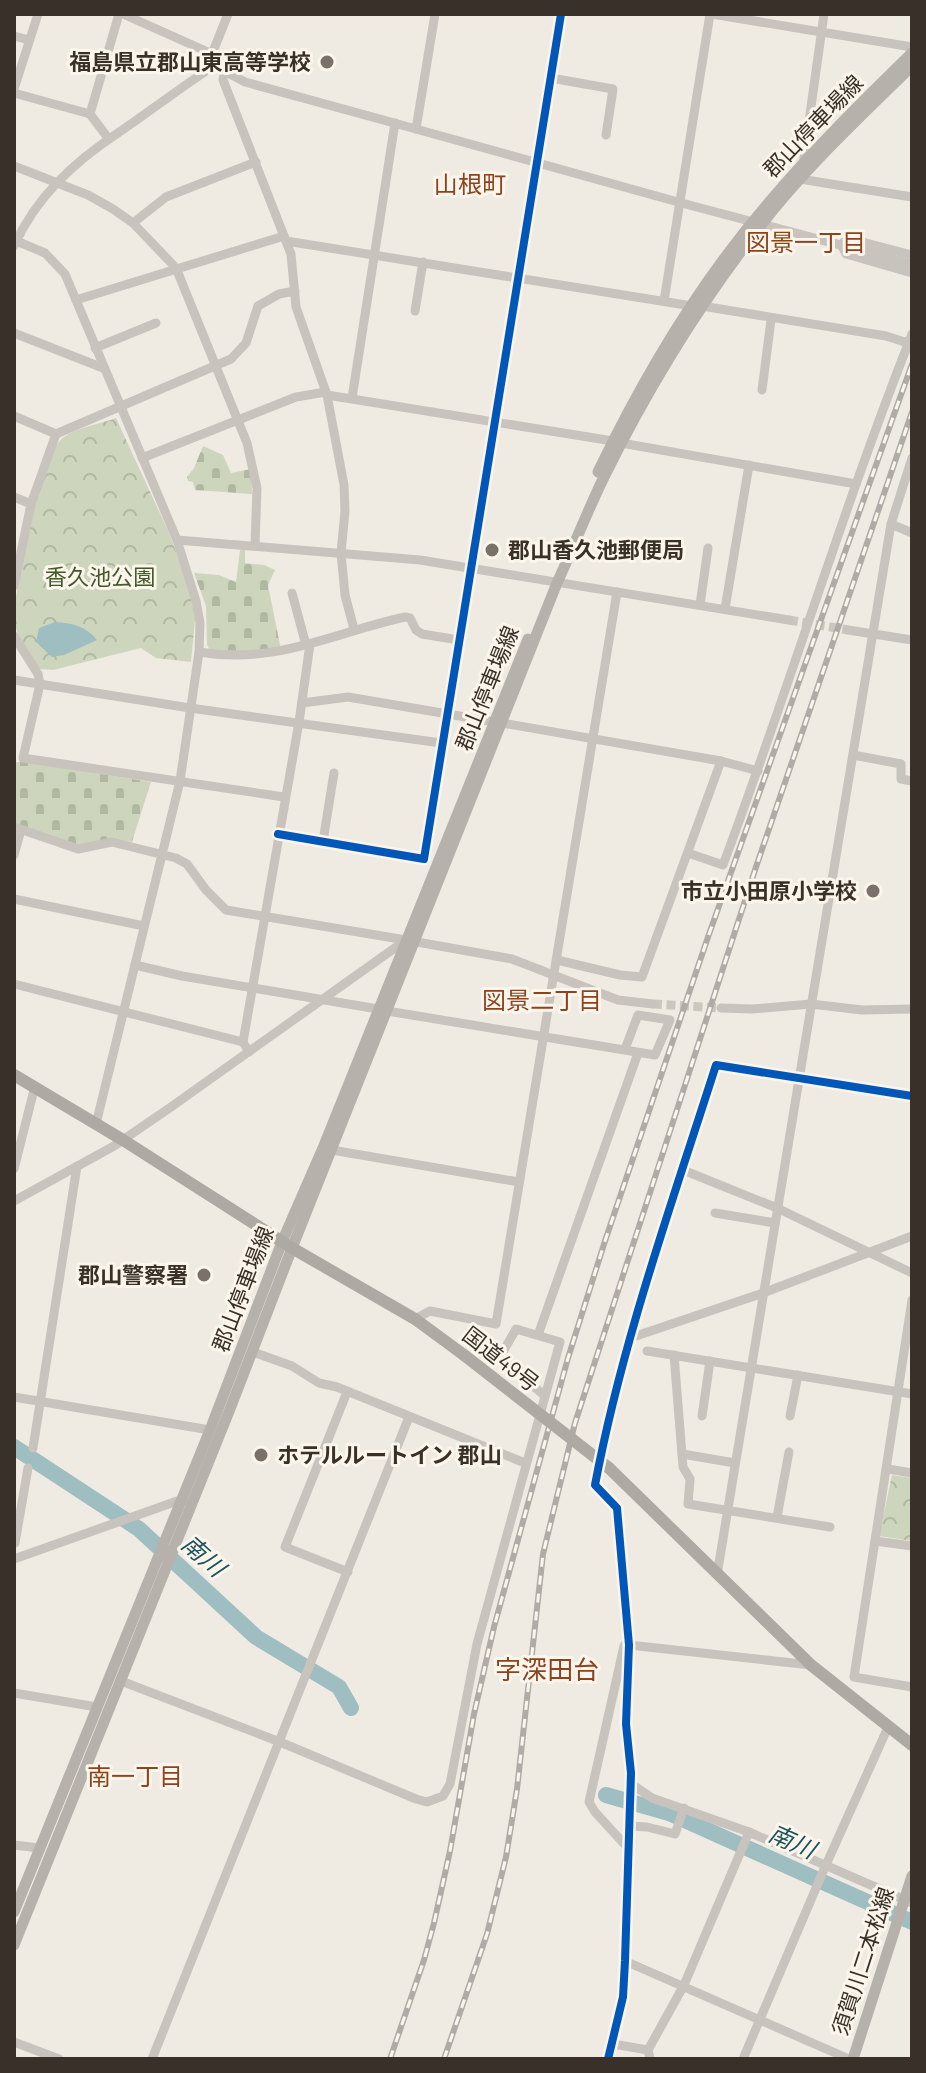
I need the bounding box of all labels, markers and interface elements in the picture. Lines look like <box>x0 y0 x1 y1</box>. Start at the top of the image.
place label: 福島県立郡山東高等学校 <box>69 48 311 74</box>
marker: 福島県立郡山東高等学校 <box>318 53 336 71</box>
street label: 郡山停車場線 <box>757 69 867 182</box>
district label: 山根町 <box>434 169 506 198</box>
district label: 図景一丁目 <box>746 227 866 256</box>
place label: 郡山香久池郵便局 <box>508 536 684 562</box>
marker: 郡山香久池郵便局 <box>483 541 501 559</box>
park label: 香久池公園 <box>45 563 155 589</box>
street label: 郡山停車場線 <box>449 622 523 754</box>
place label: 市立小田原小学校 <box>681 877 857 903</box>
marker: 市立小田原小学校 <box>864 882 882 900</box>
district label: 図景二丁目 <box>482 985 602 1014</box>
street label: 郡山停車場線 <box>206 1222 278 1355</box>
place label: 郡山警察署 <box>78 1261 188 1287</box>
marker: 郡山警察署 <box>195 1266 213 1284</box>
street label: 国道49号 <box>458 1320 545 1396</box>
place label: ホテルルートイン 郡山 <box>277 1441 501 1467</box>
marker: ホテルルートイン 郡山 <box>252 1446 270 1464</box>
water label: 南川 <box>176 1528 234 1584</box>
district label: 字深田台 <box>495 1653 599 1684</box>
district label: 南一丁目 <box>87 1761 183 1790</box>
water label: 南川 <box>765 1818 823 1865</box>
street label: 須賀川二本松線 <box>826 1883 898 2038</box>

